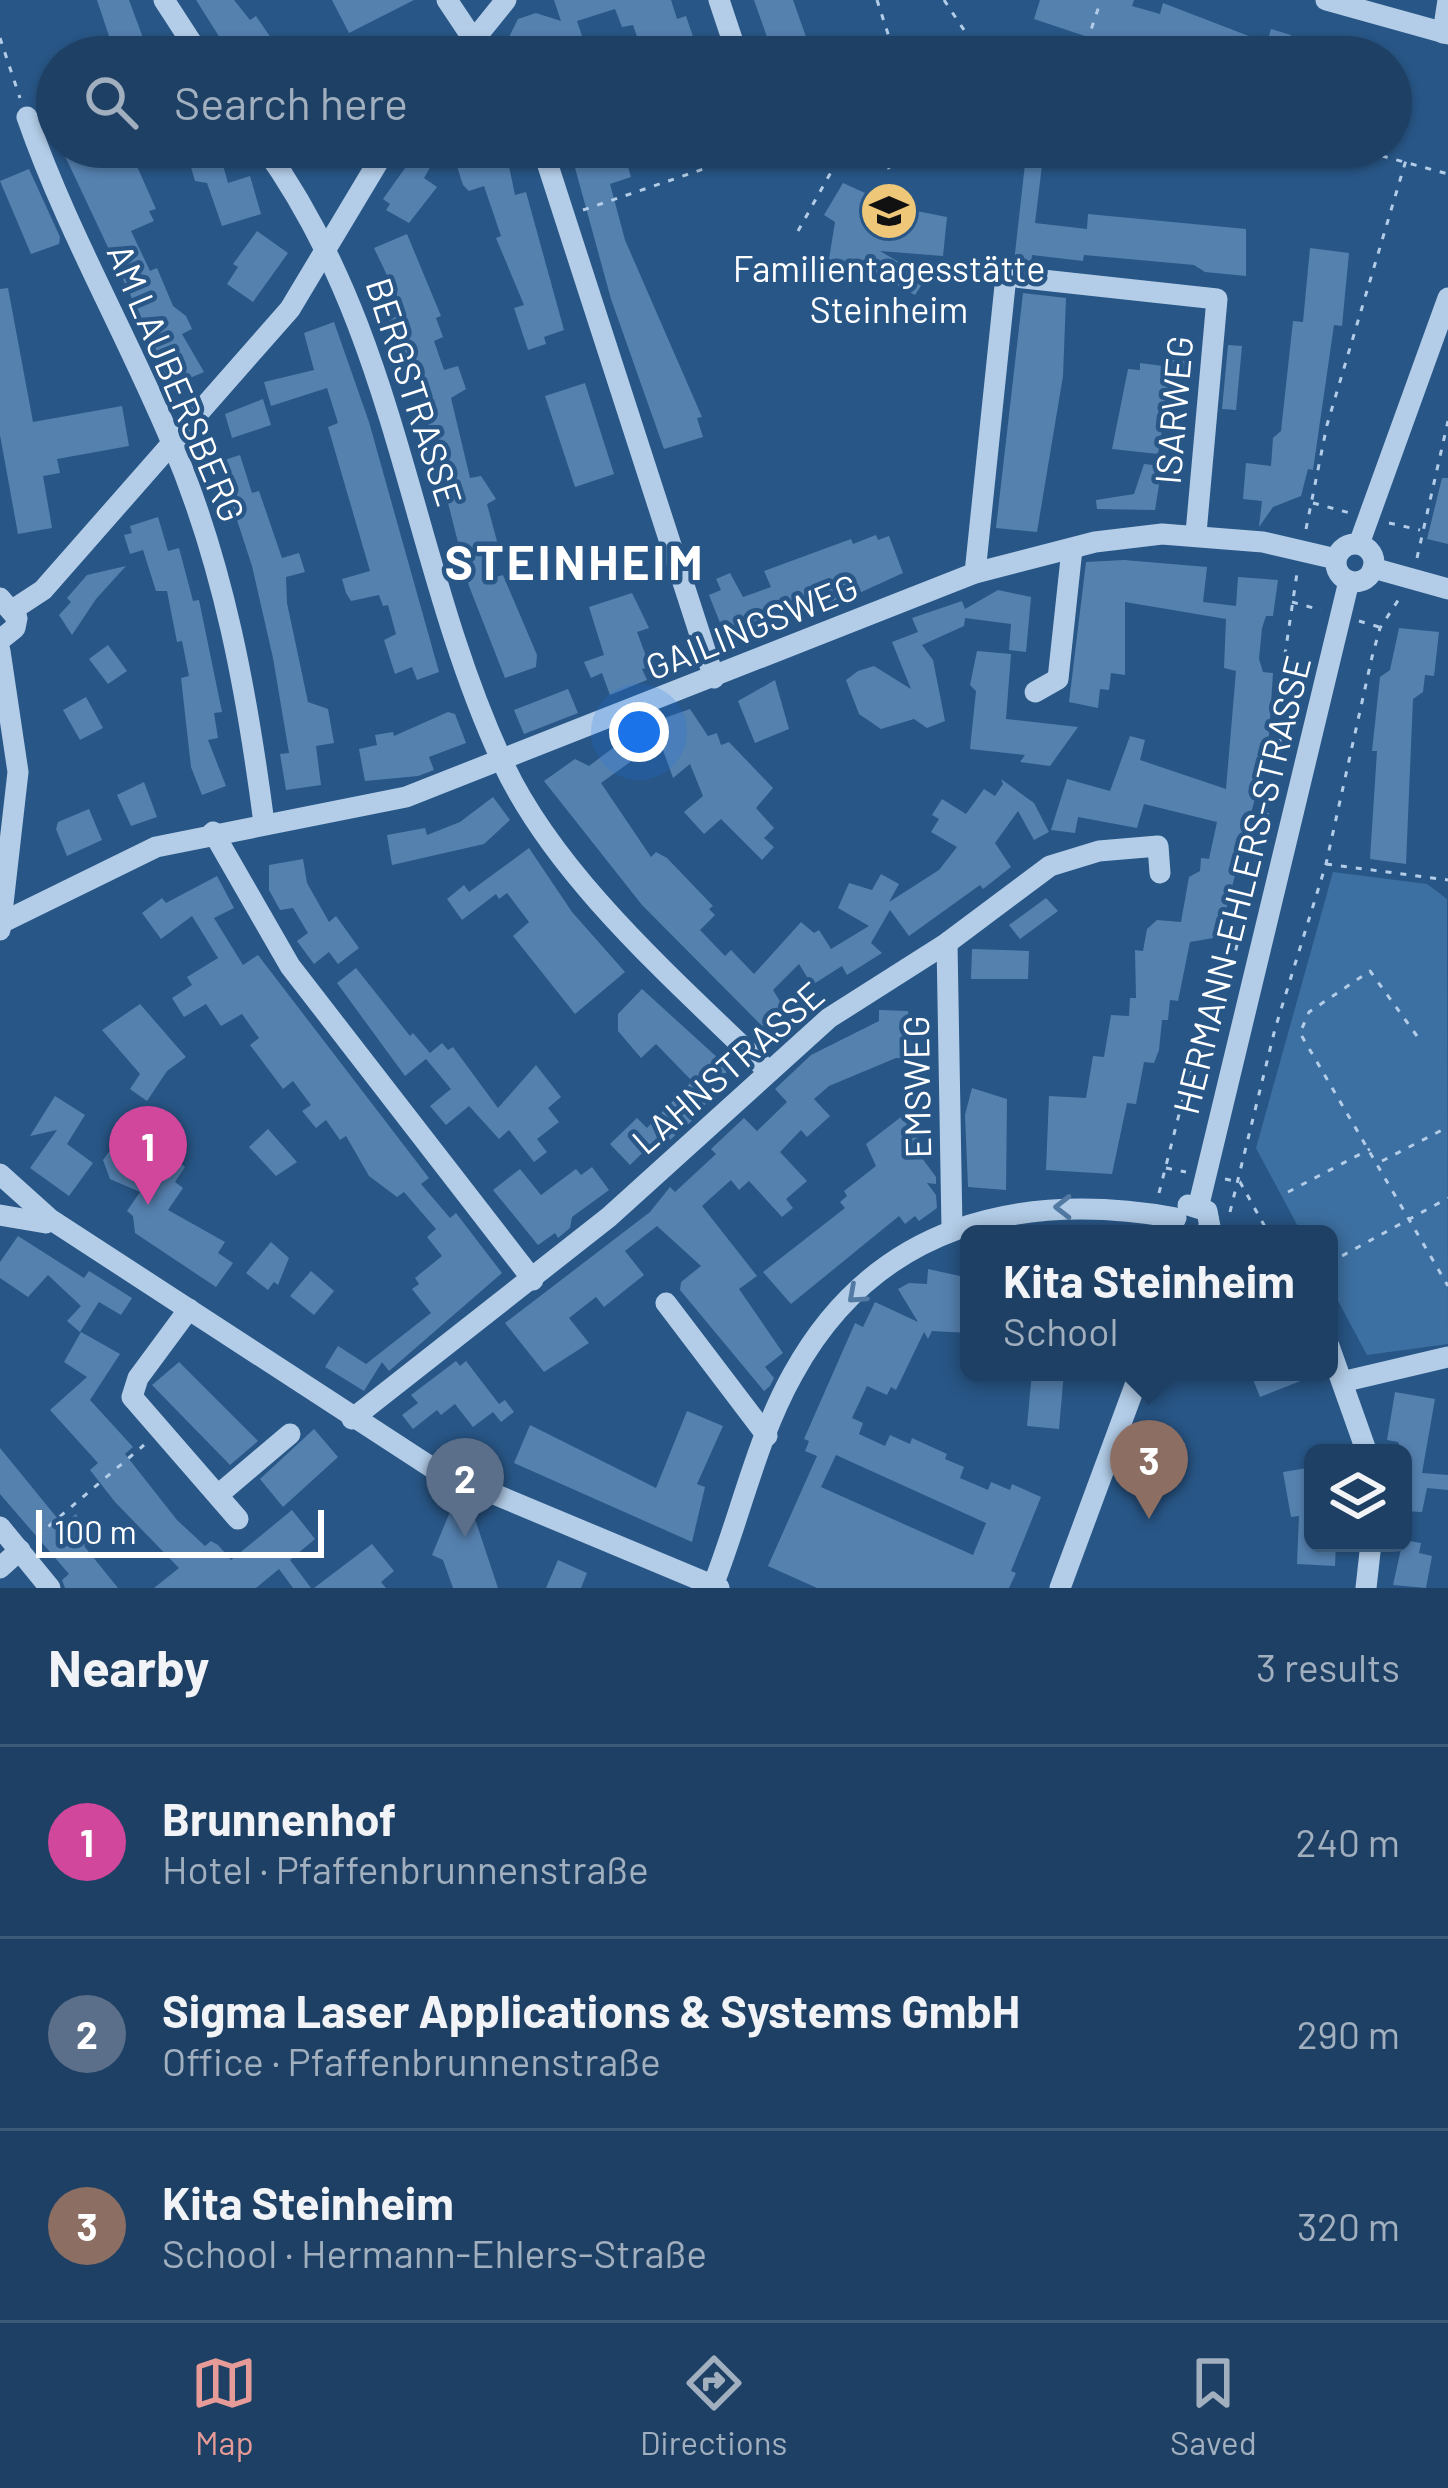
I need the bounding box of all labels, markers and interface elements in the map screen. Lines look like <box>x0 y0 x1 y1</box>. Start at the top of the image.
search box <box>36 36 1412 168</box>
icon: search <box>78 69 144 135</box>
text: Search here <box>174 75 408 129</box>
school or university icon: Familientagesstätte Steinheim <box>858 180 920 242</box>
street label: AM LAUBERSBERG <box>99 237 255 528</box>
place label: Familientagesstätte Steinheim <box>733 246 1045 330</box>
street label: BERGSTRASSE <box>358 272 472 511</box>
street label: ISARWEG <box>1145 334 1200 486</box>
district label: STEINHEIM <box>445 532 705 590</box>
street label: GAILINGSWEG <box>639 564 864 688</box>
street label: HERMANN-EHLERS-STRASSE <box>1163 651 1318 1118</box>
your location <box>609 702 669 762</box>
street label: LAHNSTRASSE <box>622 972 832 1162</box>
street label: EMSWEG <box>893 1015 938 1159</box>
pin: 1 <box>109 1106 187 1205</box>
one-way arrow <box>1053 1194 1071 1220</box>
popup <box>960 1225 1338 1381</box>
text: Kita Steinheim <box>1003 1253 1295 1307</box>
one-way arrow <box>849 1281 870 1302</box>
text: School <box>1003 1307 1118 1354</box>
pin: 3 <box>1110 1420 1188 1519</box>
pin: 2 <box>426 1438 504 1537</box>
map controls <box>1304 1444 1412 1552</box>
button: layers <box>1304 1444 1412 1552</box>
scale bar <box>36 1504 324 1557</box>
text: 100 m <box>54 1511 137 1551</box>
text: Nearby <box>48 1636 209 1697</box>
text: 3 results <box>1256 1643 1400 1690</box>
text: Brunnenhof <box>162 1791 396 1845</box>
text: 1 <box>80 1818 94 1865</box>
text: 240 m <box>1296 1818 1400 1865</box>
text: Hotel · Pfaffenbrunnenstraße <box>162 1845 649 1892</box>
text: Sigma Laser Applications & Systems GmbH <box>162 1983 1020 2037</box>
text: 2 <box>76 2010 98 2057</box>
text: 290 m <box>1297 2010 1400 2057</box>
text: Office · Pfaffenbrunnenstraße <box>162 2037 661 2084</box>
text: Kita Steinheim <box>162 2175 454 2229</box>
text: 3 <box>76 2202 98 2249</box>
text: 320 m <box>1297 2202 1400 2249</box>
text: School · Hermann-Ehlers-Straße <box>162 2229 707 2276</box>
tab: Map <box>191 2350 257 2462</box>
tab: Directions <box>640 2350 787 2462</box>
tab: Saved <box>1170 2350 1257 2462</box>

